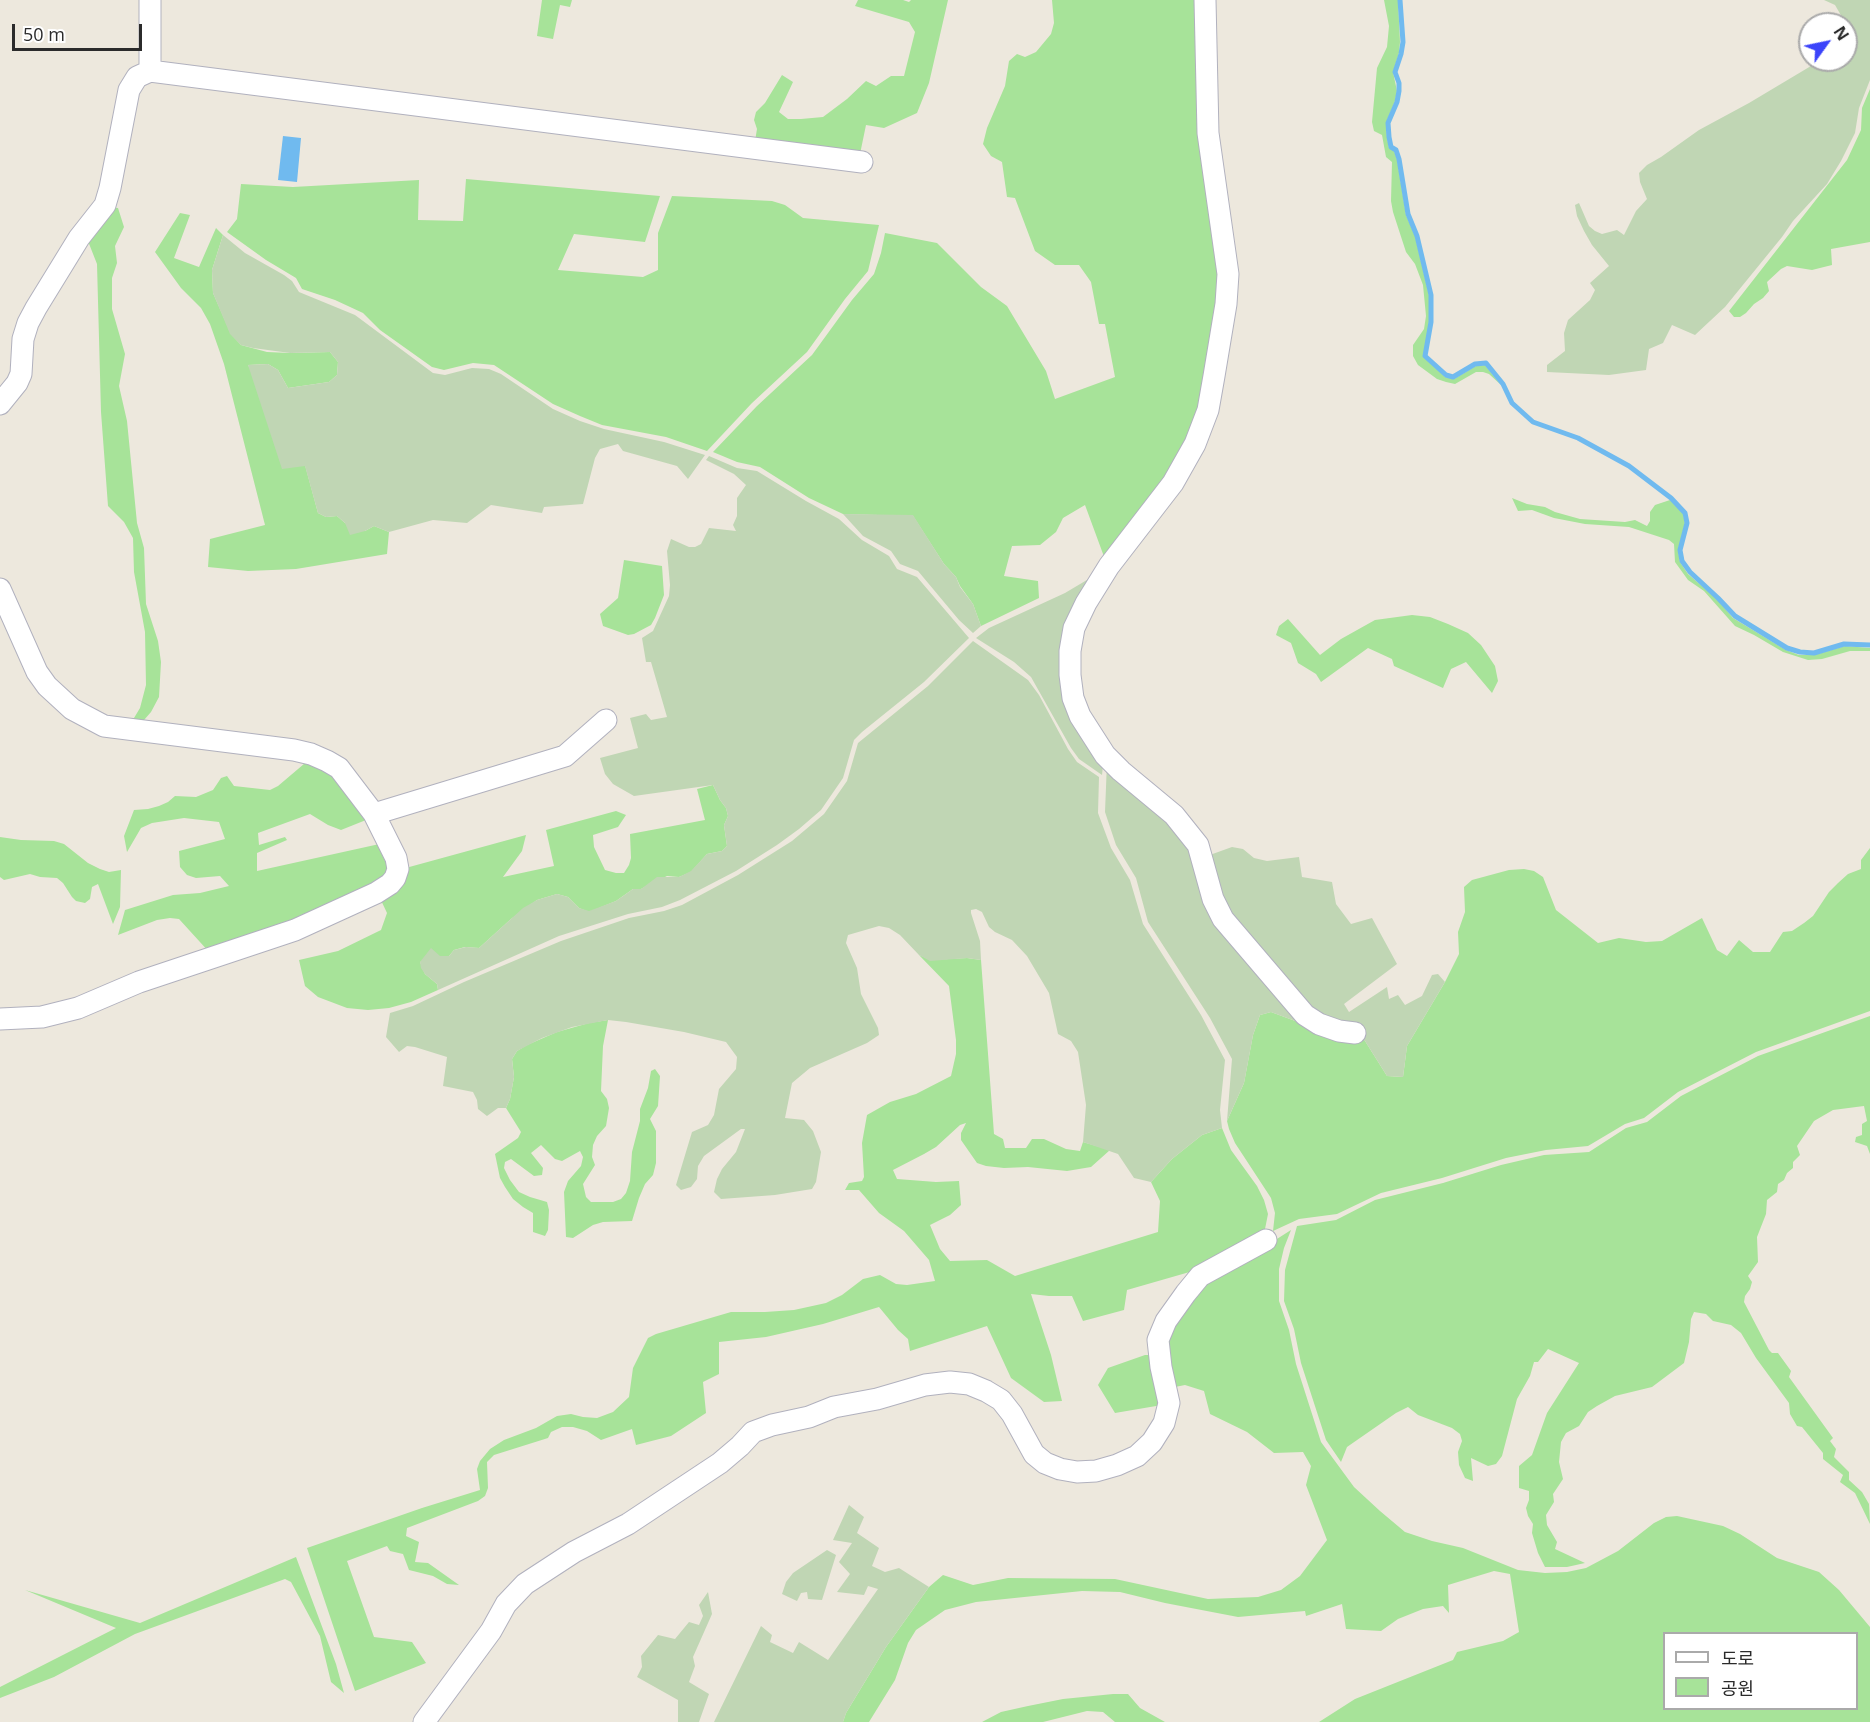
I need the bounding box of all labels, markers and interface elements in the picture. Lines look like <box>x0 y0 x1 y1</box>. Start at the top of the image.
scale bar <box>15 12 146 50</box>
north arrow <box>1798 12 1858 72</box>
text: 50 m <box>23 22 65 46</box>
text: N <box>1829 22 1854 45</box>
legend <box>1663 1632 1858 1710</box>
text: 도로 <box>1721 1646 1754 1670</box>
text: 공원 <box>1721 1676 1754 1700</box>

